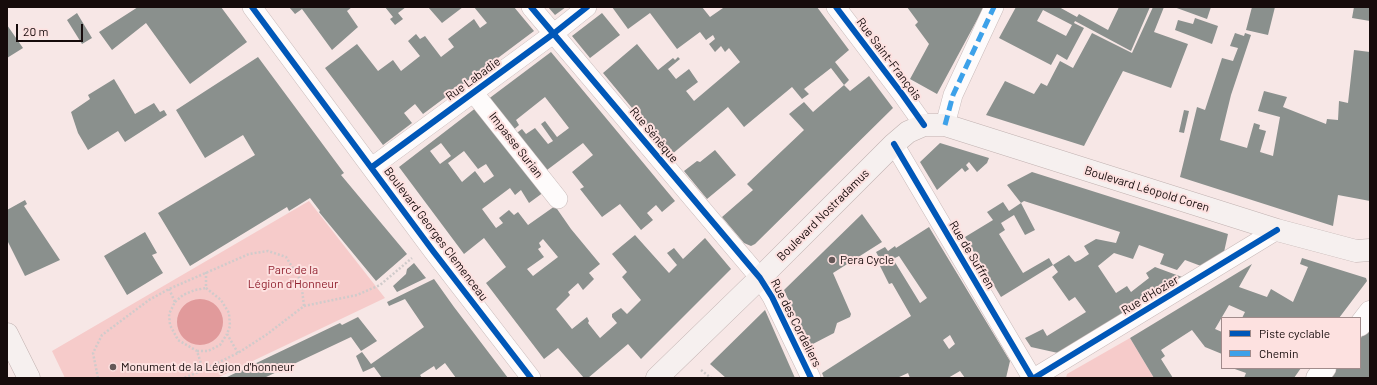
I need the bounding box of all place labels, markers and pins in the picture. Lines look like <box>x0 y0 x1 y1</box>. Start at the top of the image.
place label: Pera Cycle <box>840 253 894 267</box>
marker: Pera Cycle <box>827 255 837 265</box>
place label: Monument de la Légion d'honneur <box>121 360 294 374</box>
marker: Monument de la Légion d'honneur <box>108 362 118 372</box>

